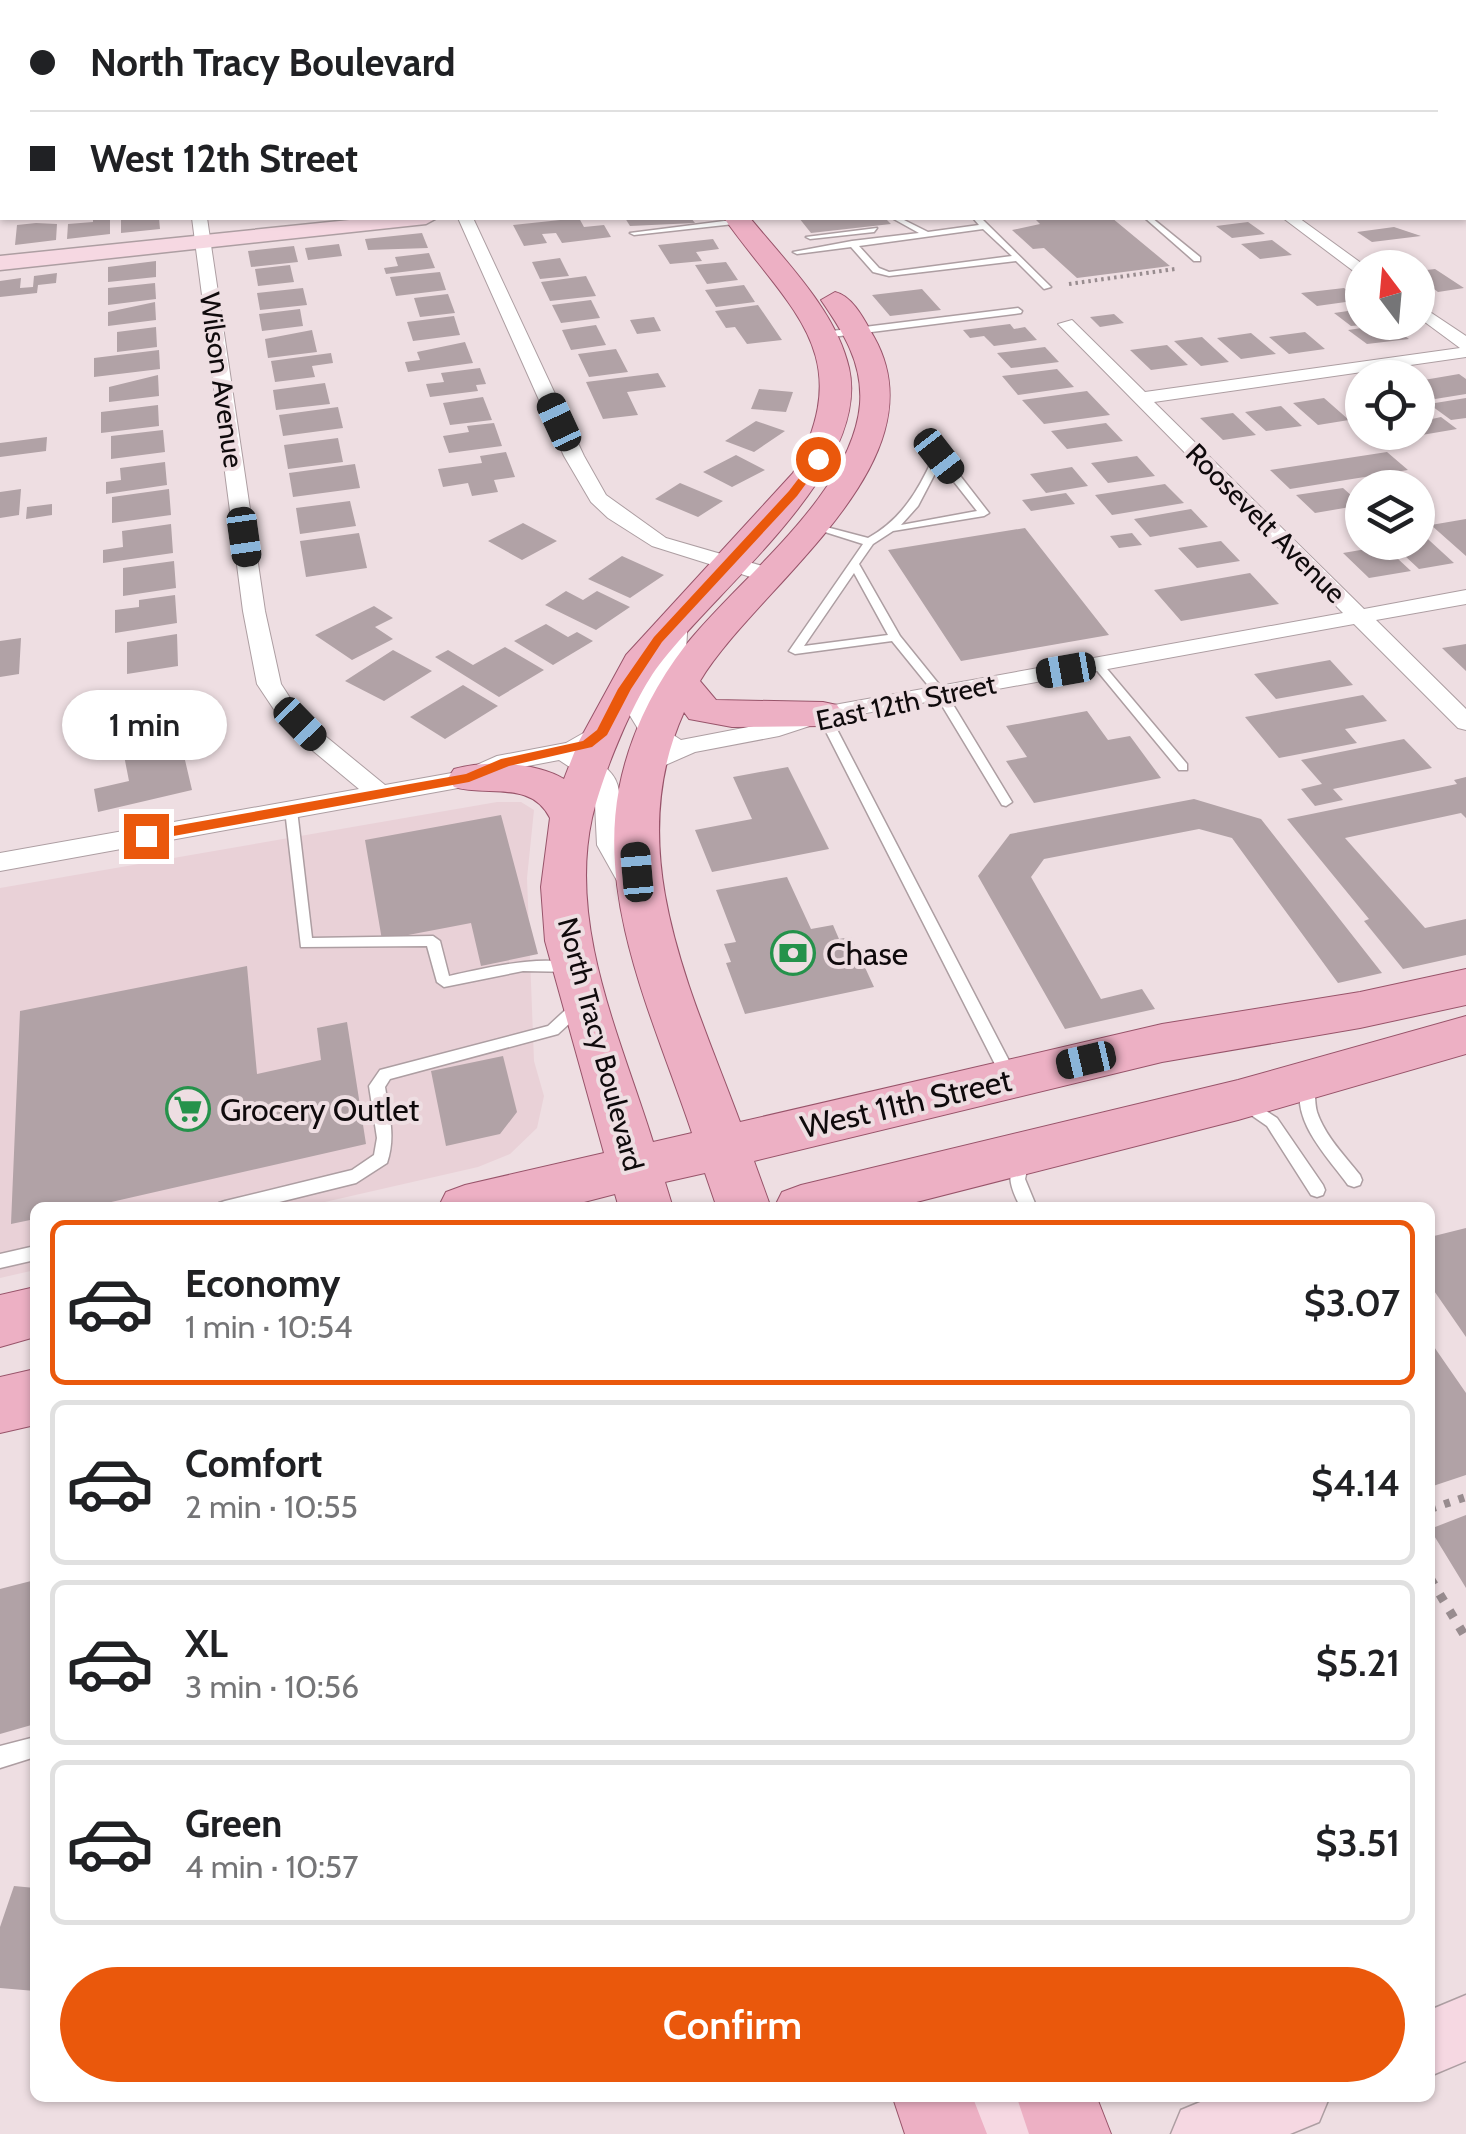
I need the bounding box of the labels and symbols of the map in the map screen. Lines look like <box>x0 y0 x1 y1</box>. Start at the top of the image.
north arrow <box>1345 250 1435 340</box>
street label: Wilson Avenue <box>193 290 251 470</box>
car <box>533 388 585 456</box>
car <box>909 423 969 489</box>
street label: Roosevelt Avenue <box>1179 436 1353 610</box>
route start <box>796 437 841 482</box>
car <box>225 505 263 569</box>
car <box>1034 650 1098 690</box>
street label: East 12th Street <box>813 666 999 738</box>
callout: 1 min <box>64 691 228 761</box>
car <box>268 692 332 756</box>
route end <box>124 814 169 859</box>
car <box>619 841 655 903</box>
street label: North Tracy Boulevard <box>551 914 651 1174</box>
bank icon: Chase <box>770 930 816 976</box>
place label: Chase <box>826 934 908 973</box>
car <box>1053 1039 1119 1081</box>
street label: West 11th Street <box>797 1060 1015 1146</box>
supermarket icon: Grocery Outlet <box>165 1086 211 1132</box>
place label: Grocery Outlet <box>220 1090 420 1129</box>

